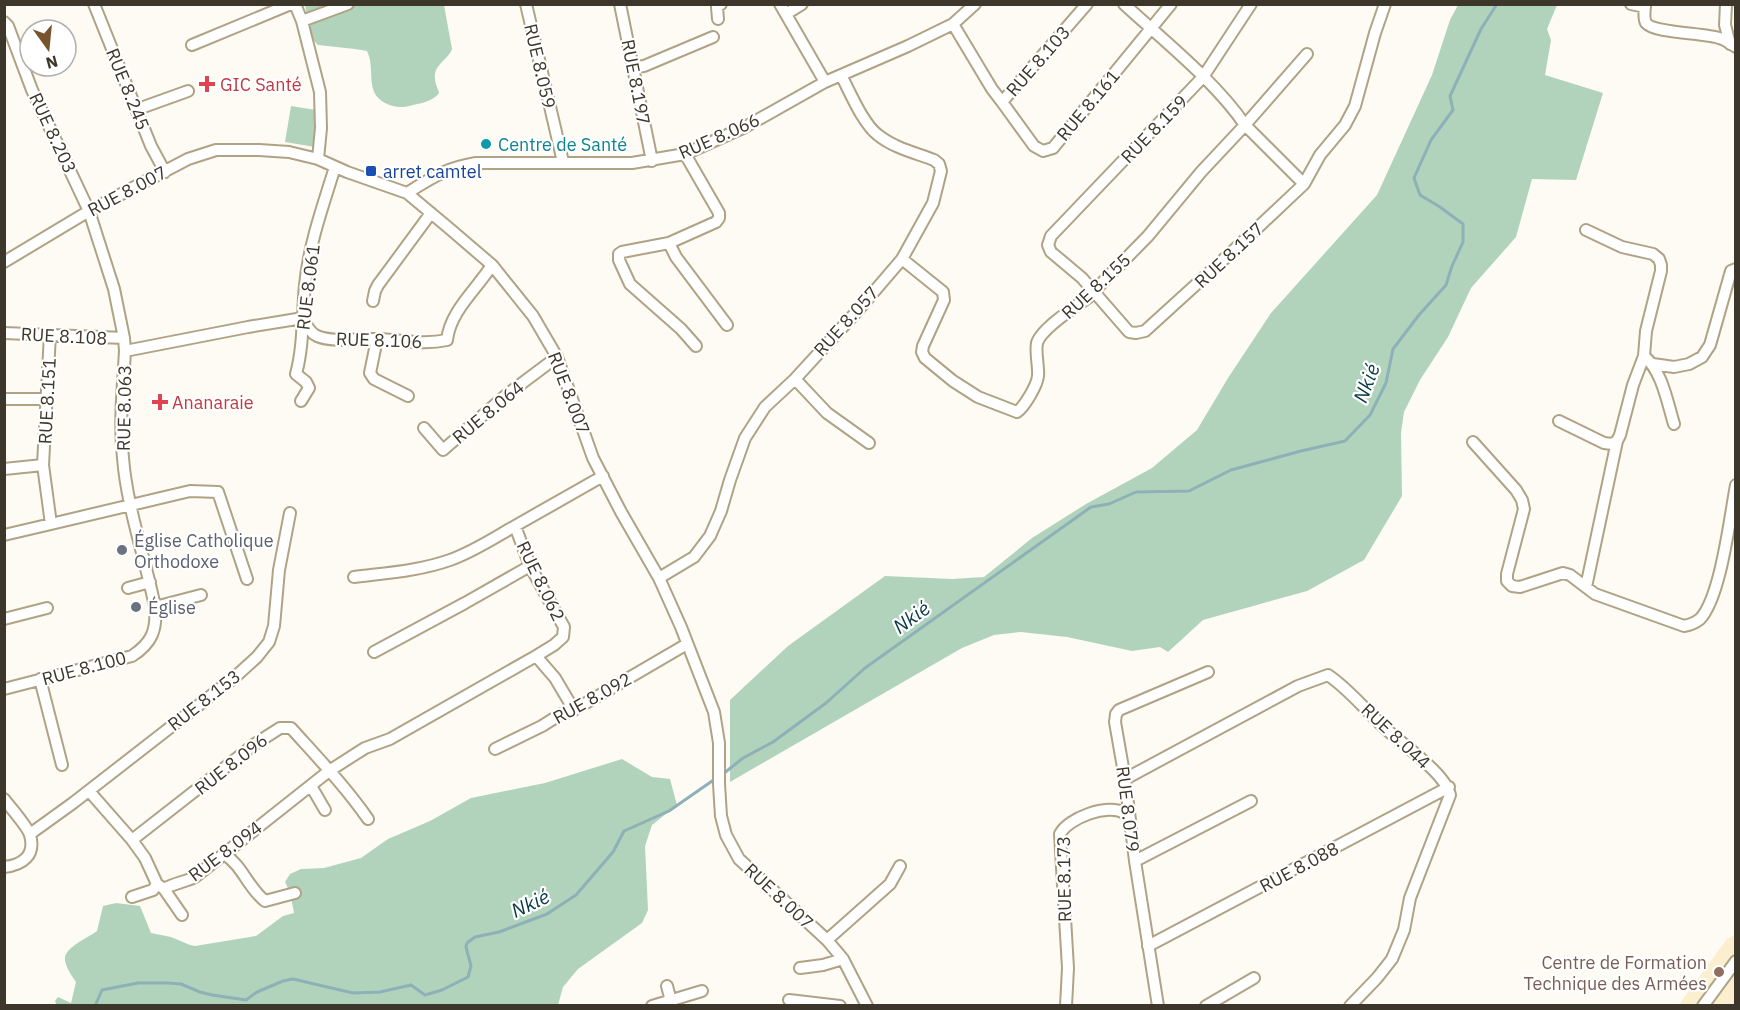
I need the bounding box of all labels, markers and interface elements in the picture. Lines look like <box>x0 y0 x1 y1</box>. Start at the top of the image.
north arrow <box>18 18 78 78</box>
street label: RUE 8.059 <box>519 21 561 111</box>
street label: RUE 8.103 <box>1001 21 1075 101</box>
street label: RUE 8.197 <box>616 37 656 127</box>
street label: RUE 8.245 <box>101 45 155 133</box>
text: N <box>44 51 60 74</box>
street label: RUE 8.161 <box>1051 65 1125 145</box>
place label: GIC Santé <box>220 73 302 96</box>
marker: GIC Santé <box>198 75 216 93</box>
street label: RUE 8.203 <box>24 89 82 177</box>
street label: RUE 8.159 <box>1116 90 1192 168</box>
street label: RUE 8.066 <box>675 108 763 164</box>
place label: Centre de Santé <box>498 133 627 156</box>
marker: Centre de Santé <box>479 137 493 151</box>
place label: arret camtel <box>383 160 482 183</box>
street label: RUE 8.007 <box>83 161 171 221</box>
marker: arret camtel <box>364 164 378 178</box>
street label: RUE 8.157 <box>1190 217 1268 293</box>
street label: RUE 8.061 <box>291 243 325 331</box>
street label: RUE 8.155 <box>1057 248 1135 324</box>
street label: RUE 8.057 <box>809 281 883 361</box>
street label: RUE 8.108 <box>20 322 108 350</box>
street label: RUE 8.106 <box>335 327 423 353</box>
street label: RUE 8.007 <box>543 349 595 437</box>
street label: RUE 8.151 <box>33 357 61 445</box>
water label: Nkié <box>1346 360 1386 406</box>
street label: RUE 8.063 <box>112 365 136 451</box>
street label: RUE 8.064 <box>448 375 529 449</box>
place label: Ananaraie <box>172 391 254 414</box>
marker: Ananaraie <box>153 395 167 409</box>
place label: Église Catholique Orthodoxe <box>134 529 274 573</box>
street label: RUE 8.062 <box>512 537 570 625</box>
marker: Église Catholique Orthodoxe <box>115 543 129 557</box>
water label: Nkié <box>887 594 935 640</box>
place label: Église <box>148 596 196 619</box>
marker: Église <box>129 600 143 614</box>
street label: RUE 8.100 <box>39 646 129 690</box>
street label: RUE 8.153 <box>163 664 245 736</box>
street label: RUE 8.092 <box>549 667 635 729</box>
street label: RUE 8.044 <box>1357 698 1436 774</box>
street label: RUE 8.096 <box>190 728 272 800</box>
street label: RUE 8.079 <box>1111 765 1145 853</box>
street label: RUE 8.094 <box>184 816 267 886</box>
street label: RUE 8.173 <box>1052 836 1076 922</box>
street label: RUE 8.088 <box>1255 837 1343 897</box>
street label: RUE 8.007 <box>740 858 818 934</box>
water label: Nkié <box>506 882 554 924</box>
place label: Centre de Formation Technique des Armées <box>1523 951 1707 995</box>
marker: Centre de Formation Technique des Armées <box>1712 965 1726 979</box>

